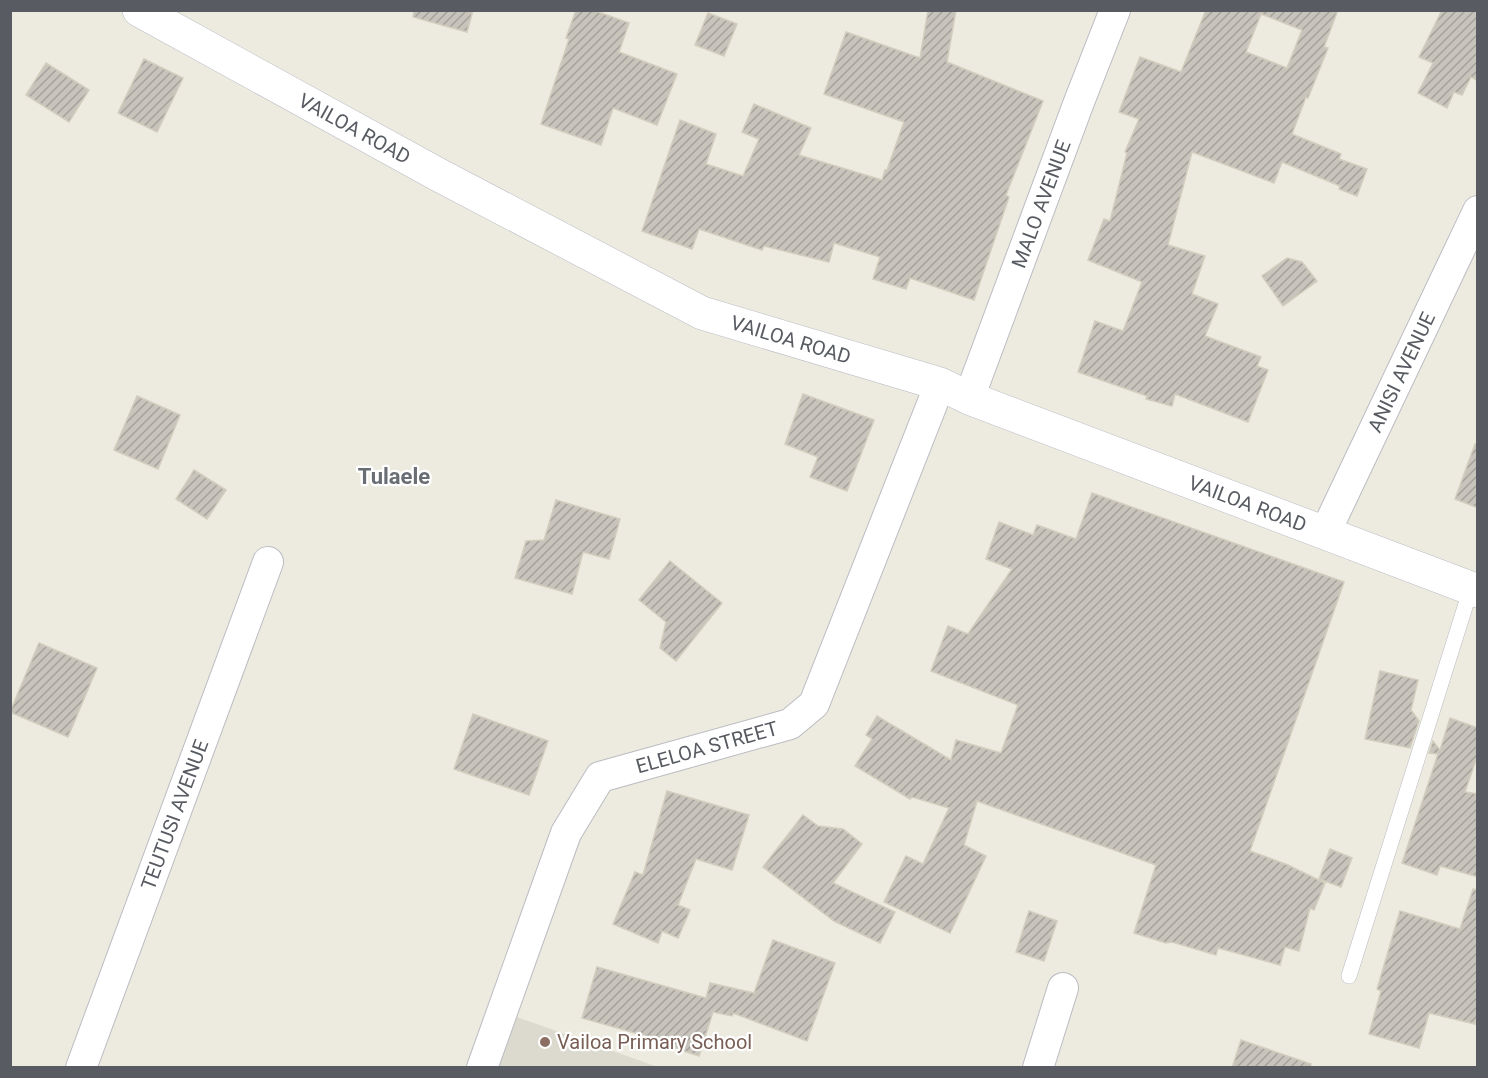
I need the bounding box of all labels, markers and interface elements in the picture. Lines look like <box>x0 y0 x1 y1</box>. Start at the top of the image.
street label: VAILOA ROAD <box>294 88 415 169</box>
street label: MALO AVENUE <box>1006 137 1076 271</box>
street label: ANISI AVENUE <box>1363 308 1440 436</box>
street label: VAILOA ROAD <box>728 310 854 369</box>
district label: Tulaele <box>358 464 430 489</box>
street label: VAILOA ROAD <box>1185 470 1310 537</box>
street label: ELELOA STREET <box>633 716 781 778</box>
street label: TEUTUSI AVENUE <box>136 736 213 893</box>
place label: Vailoa Primary School <box>557 1030 752 1054</box>
marker: Vailoa Primary School <box>538 1035 552 1049</box>

